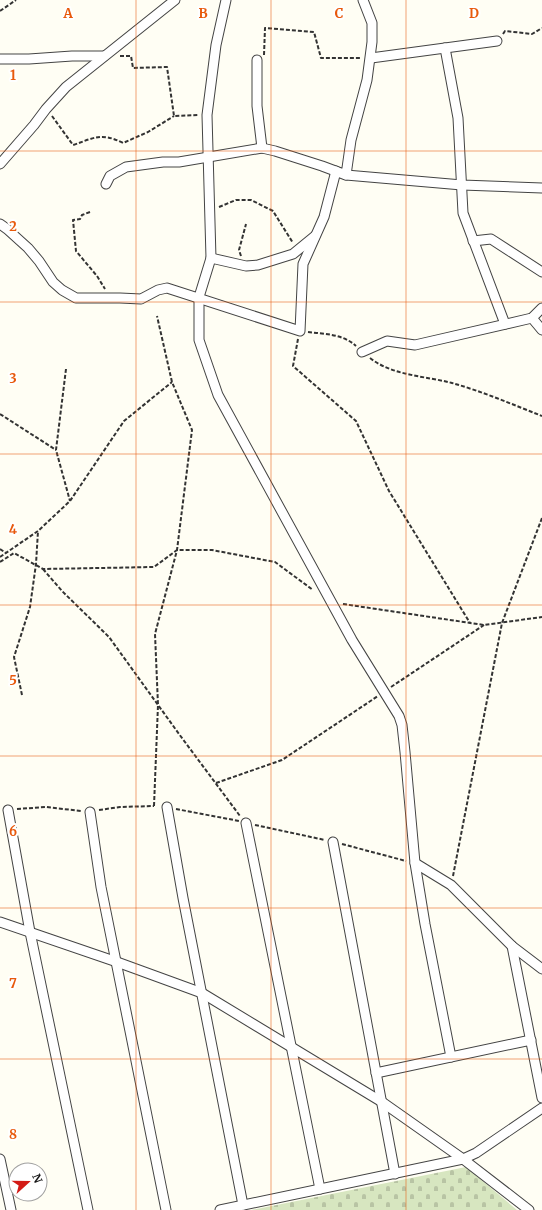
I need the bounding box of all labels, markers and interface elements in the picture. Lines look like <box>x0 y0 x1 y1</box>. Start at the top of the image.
text: A <box>62 5 73 22</box>
text: B <box>198 5 208 22</box>
text: C <box>335 5 344 22</box>
text: D <box>469 5 479 22</box>
text: 1 <box>10 67 16 84</box>
text: 2 <box>9 218 17 235</box>
text: 3 <box>9 370 17 387</box>
text: 4 <box>9 521 18 538</box>
text: 5 <box>9 672 17 689</box>
text: 6 <box>9 823 17 840</box>
text: 7 <box>9 975 17 992</box>
text: 8 <box>9 1126 17 1143</box>
north arrow <box>8 1162 48 1202</box>
text: N <box>29 1172 46 1185</box>

